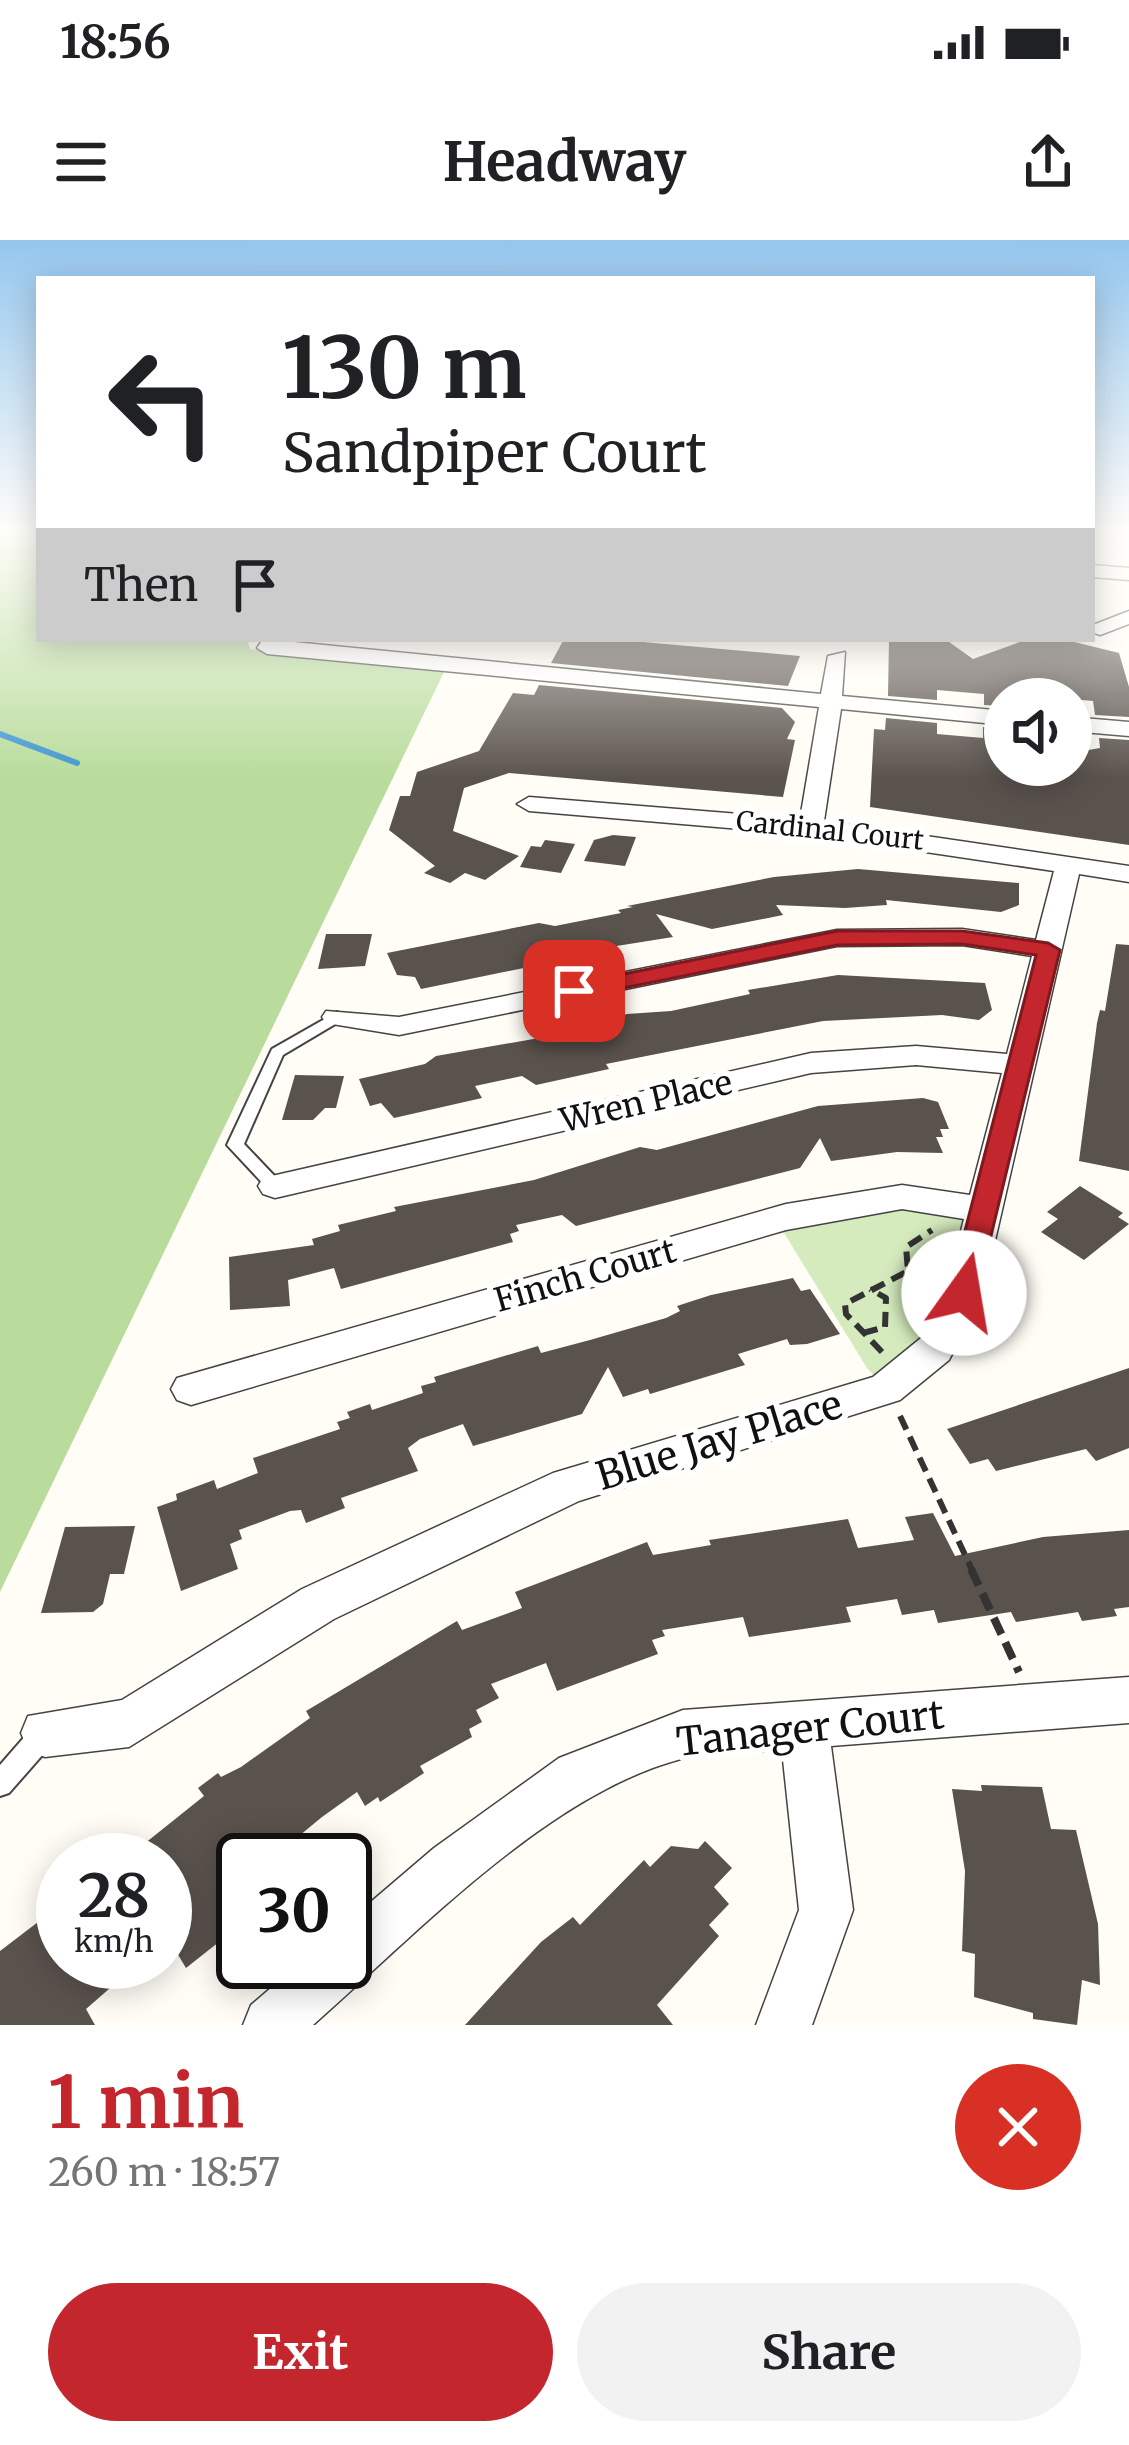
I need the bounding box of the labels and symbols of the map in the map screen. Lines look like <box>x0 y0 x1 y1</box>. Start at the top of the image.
street label: Cardinal Court <box>735 803 926 857</box>
pin <box>523 940 625 1042</box>
street label: Wren Place <box>555 1062 736 1141</box>
street label: Finch Court <box>490 1230 681 1321</box>
position arrow <box>901 1230 1027 1356</box>
street label: Blue Jay Place <box>590 1380 848 1501</box>
street label: Tanager Court <box>674 1690 946 1767</box>
speed limit sign: 30 <box>216 1833 372 1989</box>

